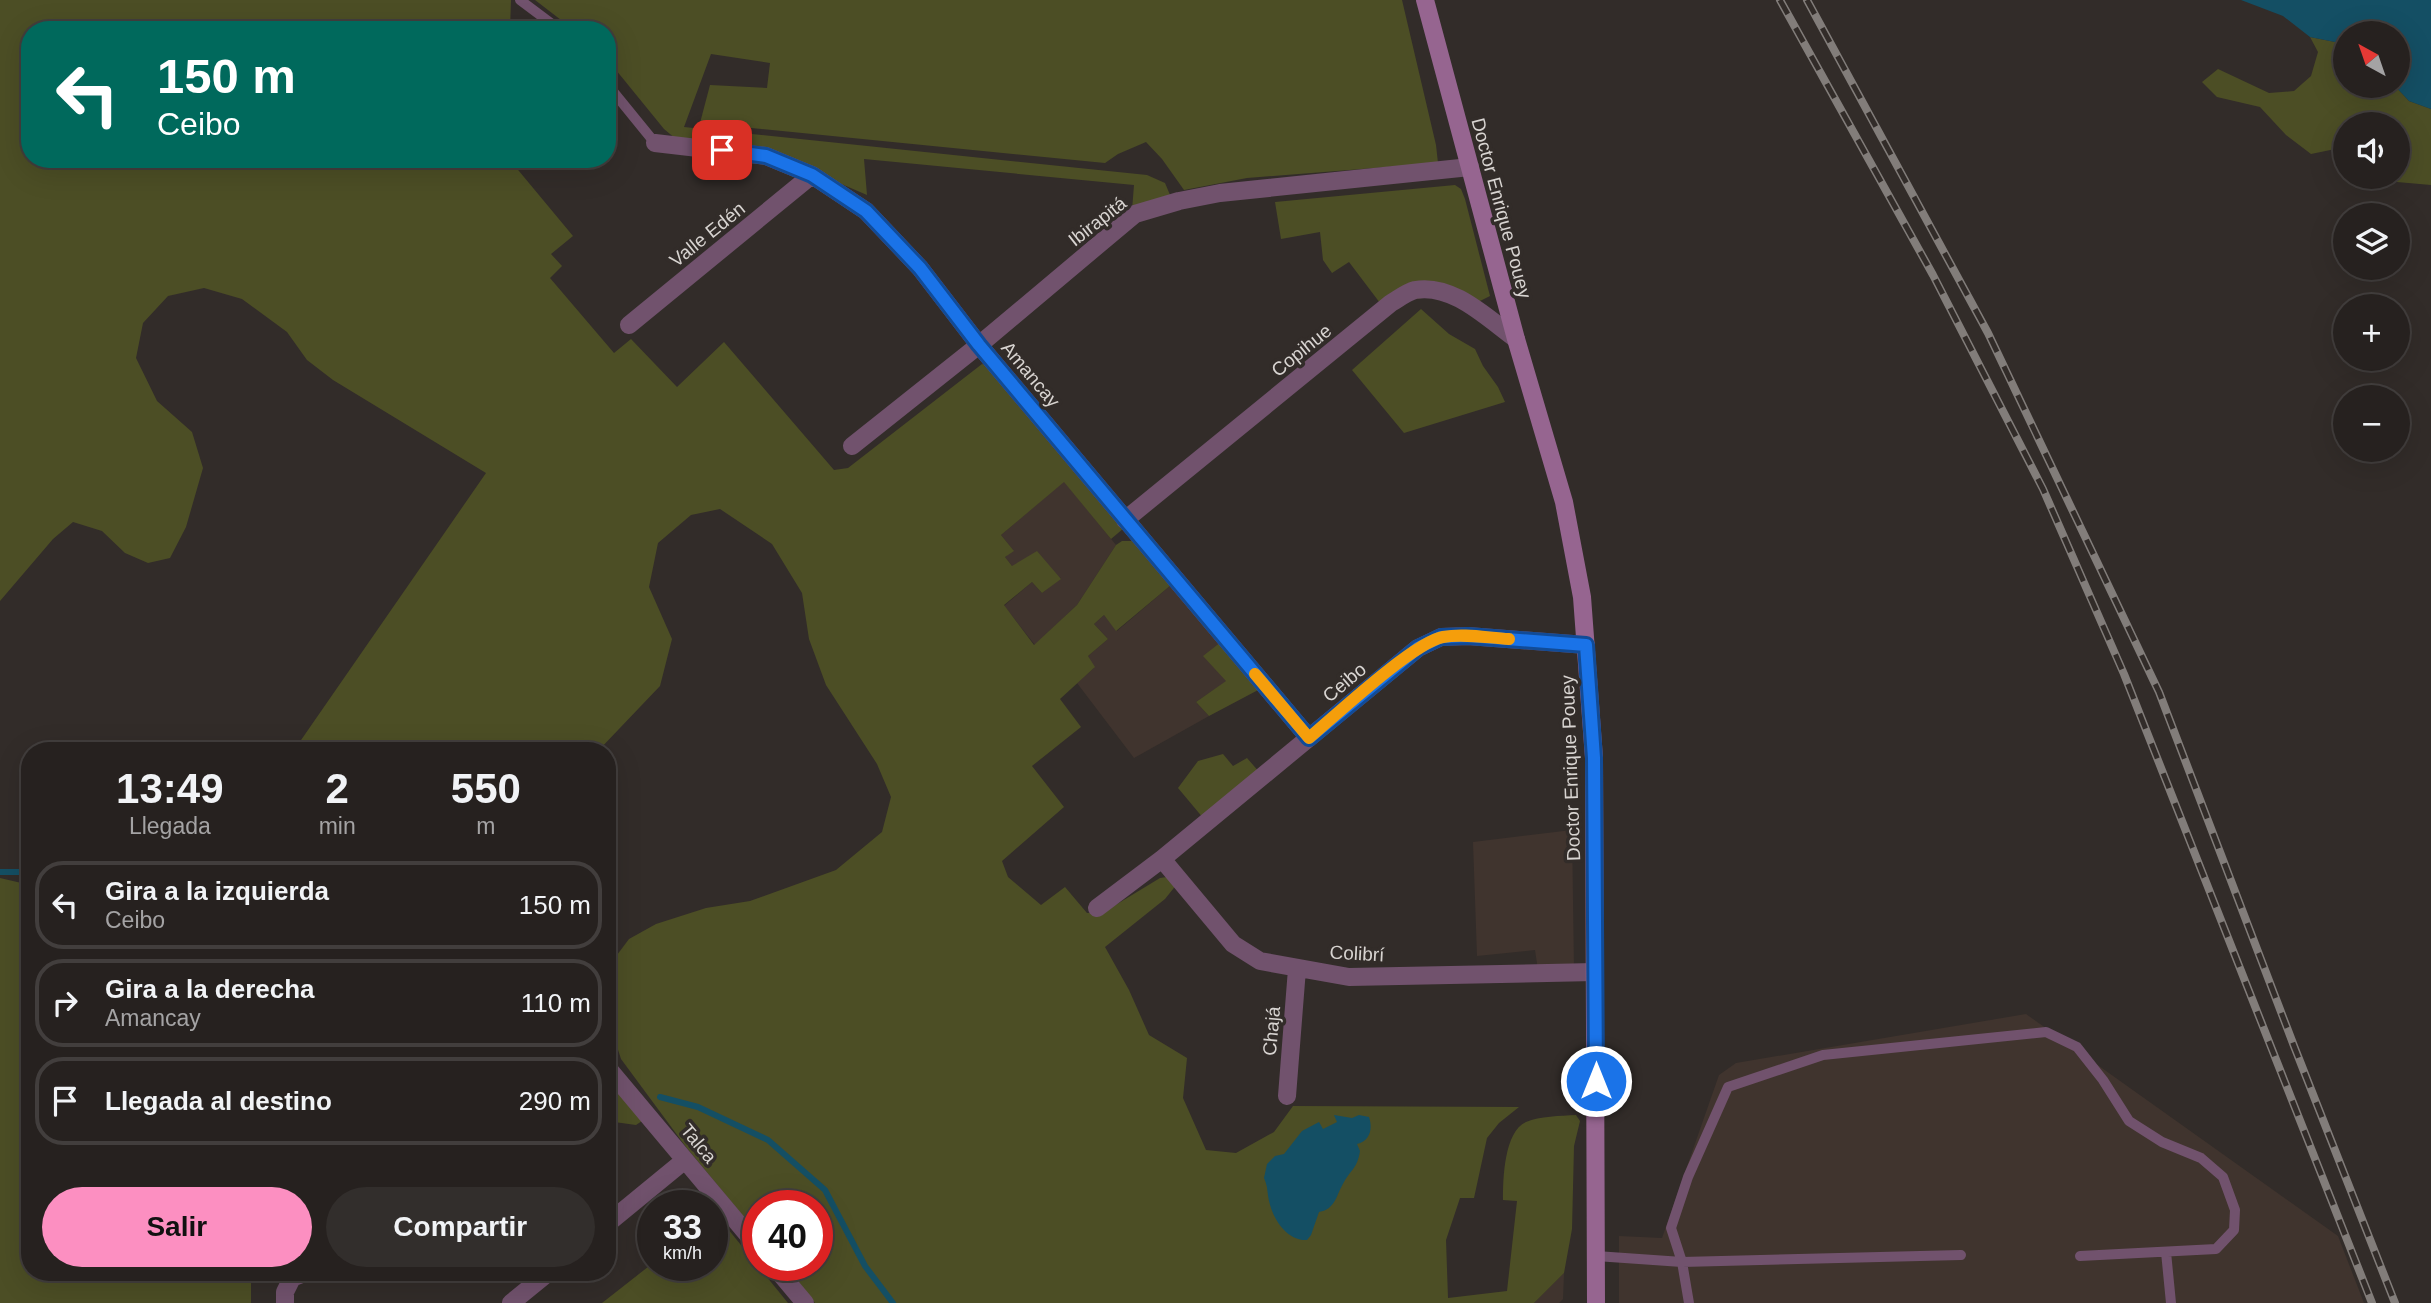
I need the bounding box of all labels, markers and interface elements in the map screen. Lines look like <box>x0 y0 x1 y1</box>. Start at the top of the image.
north arrow <box>2333 21 2410 98</box>
map controls <box>2333 21 2410 462</box>
icon: left <box>42 49 133 140</box>
text: 150 m <box>157 49 296 103</box>
text: Ceibo <box>157 106 241 142</box>
button: sound <box>2333 112 2410 189</box>
street label: Doctor Enrique Pouey <box>1467 116 1536 301</box>
pin <box>692 120 752 180</box>
icon: arrive <box>703 131 741 169</box>
street label: Ibirapitá <box>1064 192 1131 250</box>
street label: Valle Edén <box>666 198 749 271</box>
button: layers <box>2333 203 2410 280</box>
button: + <box>2333 294 2410 371</box>
street label: Copihue <box>1267 320 1335 381</box>
street label: Amancay <box>997 337 1064 412</box>
button: − <box>2333 385 2410 462</box>
street label: Ceibo <box>1319 658 1370 706</box>
street label: Doctor Enrique Pouey <box>1557 674 1584 861</box>
text: 13:49 <box>116 765 224 812</box>
text: 2 <box>325 765 349 812</box>
text: 550 <box>451 765 521 812</box>
text: Llegada <box>129 813 211 839</box>
text: min <box>319 813 356 839</box>
text: m <box>476 813 495 839</box>
text: Gira a la izquierda <box>105 876 329 906</box>
icon: left <box>46 886 84 924</box>
text: 150 m <box>519 890 591 920</box>
text: Ceibo <box>105 907 165 933</box>
street label: Colibrí <box>1329 942 1386 965</box>
text: Gira a la derecha <box>105 974 315 1004</box>
icon: right <box>46 984 84 1022</box>
text: 110 m <box>521 988 591 1018</box>
text: Amancay <box>105 1005 201 1031</box>
street label: Chajá <box>1259 1005 1284 1057</box>
position arrow <box>1559 1044 1633 1118</box>
icon: arrive <box>46 1082 84 1120</box>
text: Llegada al destino <box>105 1086 332 1116</box>
text: 290 m <box>519 1086 591 1116</box>
street label: Talca <box>676 1120 721 1167</box>
button: Salir <box>42 1187 312 1267</box>
button: Compartir <box>326 1187 595 1267</box>
speed limit sign: 40 <box>742 1190 833 1281</box>
text: 33 <box>663 1207 702 1246</box>
text: km/h <box>663 1243 702 1263</box>

